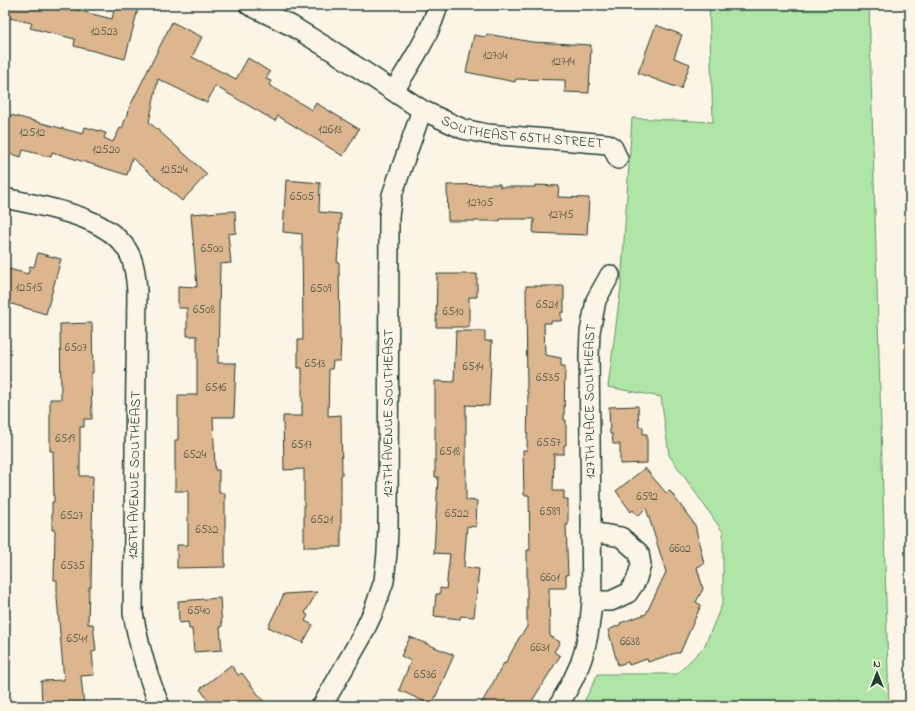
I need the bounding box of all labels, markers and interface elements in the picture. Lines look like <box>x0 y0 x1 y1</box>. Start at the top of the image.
house number: 12523 <box>90 23 118 41</box>
house number: 12704 <box>483 47 507 65</box>
house number: 12714 <box>551 53 575 71</box>
street label: SOUTHEAST 65TH STREET <box>438 110 604 154</box>
house number: 12613 <box>318 121 342 139</box>
house number: 12512 <box>19 124 45 142</box>
house number: 12520 <box>92 141 120 159</box>
house number: 12524 <box>160 161 188 179</box>
house number: 6505 <box>290 188 314 206</box>
house number: 12705 <box>467 194 494 212</box>
house number: 12715 <box>548 206 574 224</box>
house number: 6500 <box>201 240 223 258</box>
house number: 12515 <box>15 279 43 297</box>
house number: 6509 <box>311 280 332 298</box>
house number: 6521 <box>536 296 558 314</box>
house number: 6508 <box>193 301 215 319</box>
house number: 6510 <box>442 303 464 321</box>
street label: 127TH PLACE SOUTHEAST <box>578 322 602 479</box>
street label: 127TH AVENUE SOUTHEAST <box>378 329 399 497</box>
house number: 6507 <box>65 339 87 357</box>
house number: 6513 <box>305 355 325 373</box>
house number: 6514 <box>463 358 484 376</box>
house number: 6535 <box>536 369 560 387</box>
house number: 6516 <box>205 379 227 397</box>
street label: 126TH AVENUE SOUTHEAST <box>123 391 147 559</box>
house number: 6519 <box>55 430 75 448</box>
house number: 6557 <box>537 434 561 452</box>
house number: 6517 <box>292 436 313 454</box>
house number: 6518 <box>440 443 461 461</box>
house number: 6524 <box>183 446 207 464</box>
house number: 6592 <box>636 488 658 506</box>
house number: 6589 <box>540 503 561 521</box>
house number: 6522 <box>445 505 469 523</box>
house number: 6527 <box>60 507 84 525</box>
house number: 6521 <box>311 511 333 529</box>
house number: 6532 <box>195 521 219 539</box>
house number: 6602 <box>669 540 691 558</box>
house number: 6535 <box>61 557 85 575</box>
house number: 6601 <box>540 569 560 587</box>
house number: 6540 <box>188 602 210 620</box>
house number: 6541 <box>67 630 88 648</box>
house number: 6638 <box>620 633 641 651</box>
house number: 6631 <box>530 639 550 657</box>
north arrow <box>857 653 897 693</box>
text: N <box>873 656 881 672</box>
house number: 6536 <box>414 666 437 684</box>

